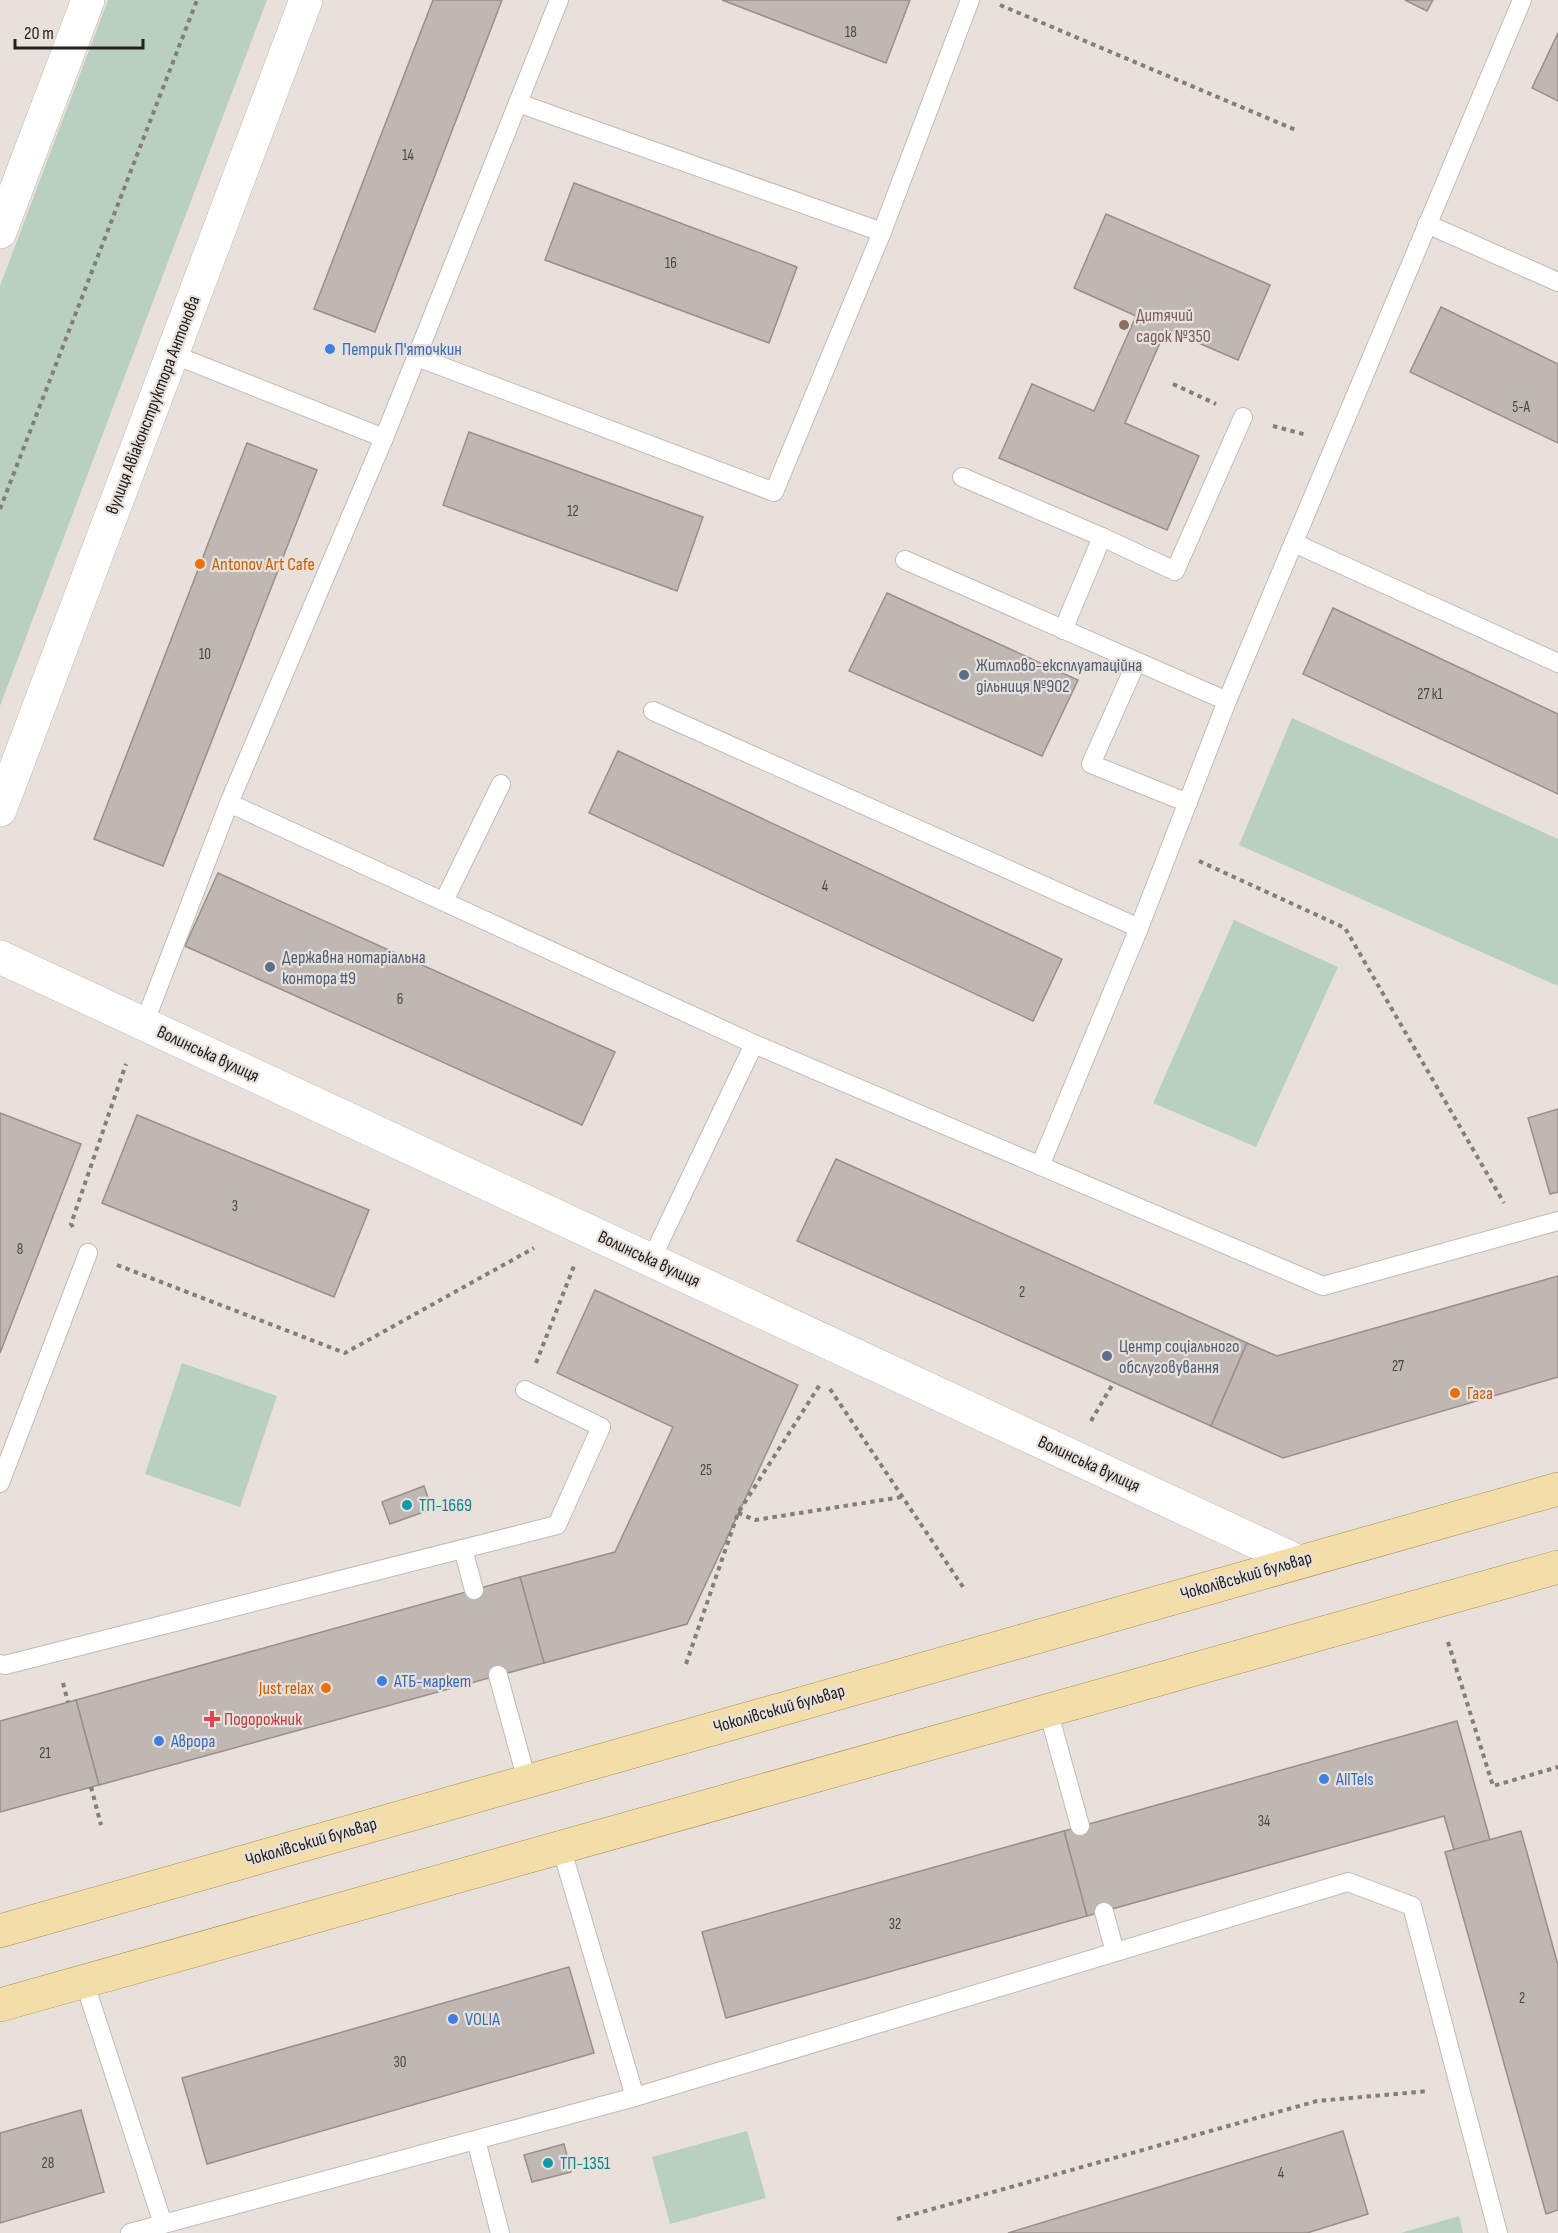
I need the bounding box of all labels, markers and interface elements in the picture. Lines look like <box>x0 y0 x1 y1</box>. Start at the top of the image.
scale bar <box>15 12 142 50</box>
text: 20 m <box>24 23 54 44</box>
house number: 18 <box>845 23 857 42</box>
house number: 14 <box>402 146 414 165</box>
house number: 16 <box>665 254 677 273</box>
street label: вулиця Авіаконструктора Антонова <box>102 293 204 517</box>
place label: Дитячий садок №350 <box>1136 305 1211 347</box>
marker: Дитячий садок №350 <box>1117 318 1131 332</box>
place label: Петрик П'яточкин <box>342 339 462 360</box>
marker: Петрик П'яточкин <box>323 342 337 356</box>
house number: 5-А <box>1512 398 1530 417</box>
house number: 12 <box>567 502 579 521</box>
place label: Antonov Art Cafe <box>211 554 315 575</box>
marker: Antonov Art Cafe <box>193 557 207 571</box>
house number: 10 <box>199 645 211 664</box>
place label: Житлово-експлуатаційна дільниця №902 <box>976 655 1142 697</box>
marker: Житлово-експлуатаційна дільниця №902 <box>957 668 971 682</box>
house number: 27 к1 <box>1417 685 1443 704</box>
house number: 4 <box>822 877 828 896</box>
place label: Державна нотаріальна контора #9 <box>282 947 426 989</box>
marker: Державна нотаріальна контора #9 <box>263 960 277 974</box>
house number: 6 <box>397 990 403 1009</box>
street label: Волинська вулиця <box>154 1021 262 1087</box>
house number: 3 <box>232 1197 238 1216</box>
street label: Волинська вулиця <box>595 1226 703 1292</box>
house number: 8 <box>17 1240 23 1259</box>
house number: 2 <box>1019 1283 1025 1302</box>
place label: Центр соціального обслуговування <box>1119 1336 1240 1378</box>
marker: Центр соціального обслуговування <box>1100 1349 1114 1363</box>
house number: 27 <box>1392 1357 1404 1376</box>
place label: Гага <box>1467 1383 1493 1404</box>
marker: Гага <box>1448 1386 1462 1400</box>
street label: Волинська вулиця <box>1035 1431 1143 1497</box>
house number: 25 <box>700 1461 712 1480</box>
place label: ТП-1669 <box>419 1495 472 1516</box>
marker: ТП-1669 <box>400 1498 414 1512</box>
street label: Чоколівський бульвар <box>1178 1547 1314 1605</box>
place label: АТБ-маркет <box>393 1671 471 1692</box>
marker: АТБ-маркет <box>375 1674 389 1688</box>
place label: Just relax <box>258 1678 314 1699</box>
street label: Чоколівський бульвар <box>711 1680 847 1738</box>
marker: Just relax <box>319 1681 333 1695</box>
place label: Подорожник <box>224 1709 302 1730</box>
marker: Подорожник <box>205 1712 219 1726</box>
place label: Аврора <box>170 1731 215 1752</box>
marker: Аврора <box>152 1734 166 1748</box>
house number: 21 <box>39 1744 51 1763</box>
place label: AllTels <box>1335 1769 1374 1790</box>
marker: AllTels <box>1317 1772 1331 1786</box>
house number: 34 <box>1258 1812 1270 1831</box>
street label: Чоколівський бульвар <box>243 1813 379 1871</box>
house number: 32 <box>889 1915 901 1934</box>
house number: 2 <box>1519 1989 1525 2008</box>
place label: VOLIA <box>465 2009 500 2030</box>
marker: VOLIA <box>446 2012 460 2026</box>
house number: 30 <box>394 2053 406 2072</box>
place label: ТП-1351 <box>560 2153 611 2174</box>
house number: 28 <box>42 2154 54 2173</box>
marker: ТП-1351 <box>541 2156 555 2170</box>
house number: 4 <box>1278 2164 1284 2183</box>

